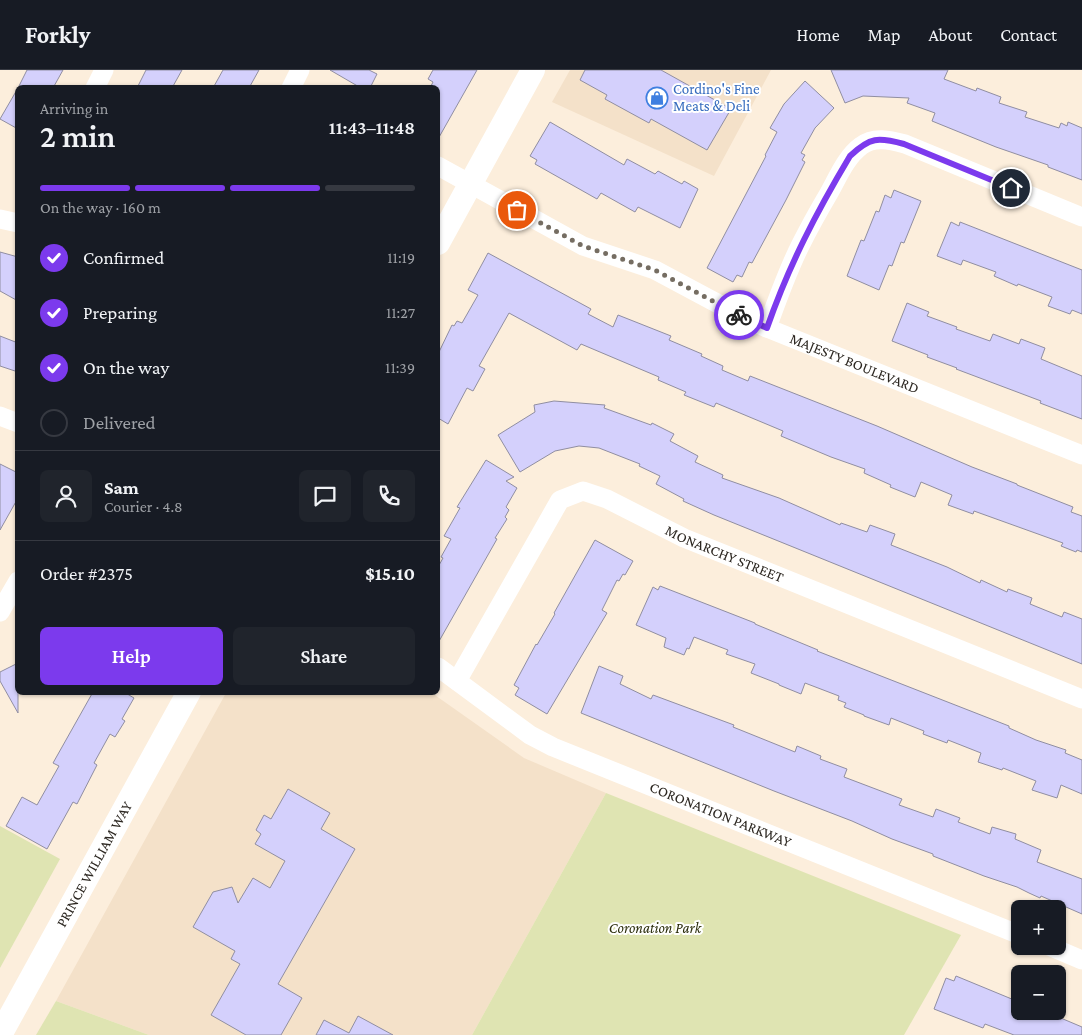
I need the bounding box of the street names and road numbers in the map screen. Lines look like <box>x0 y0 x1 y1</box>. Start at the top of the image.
street label: MAJESTY BOULEVARD <box>788 330 921 396</box>
street label: MONARCHY STREET <box>663 522 786 585</box>
street label: CORONATION PARKWAY <box>647 779 794 850</box>
street label: PRINCE WILLIAM WAY <box>53 799 135 930</box>

